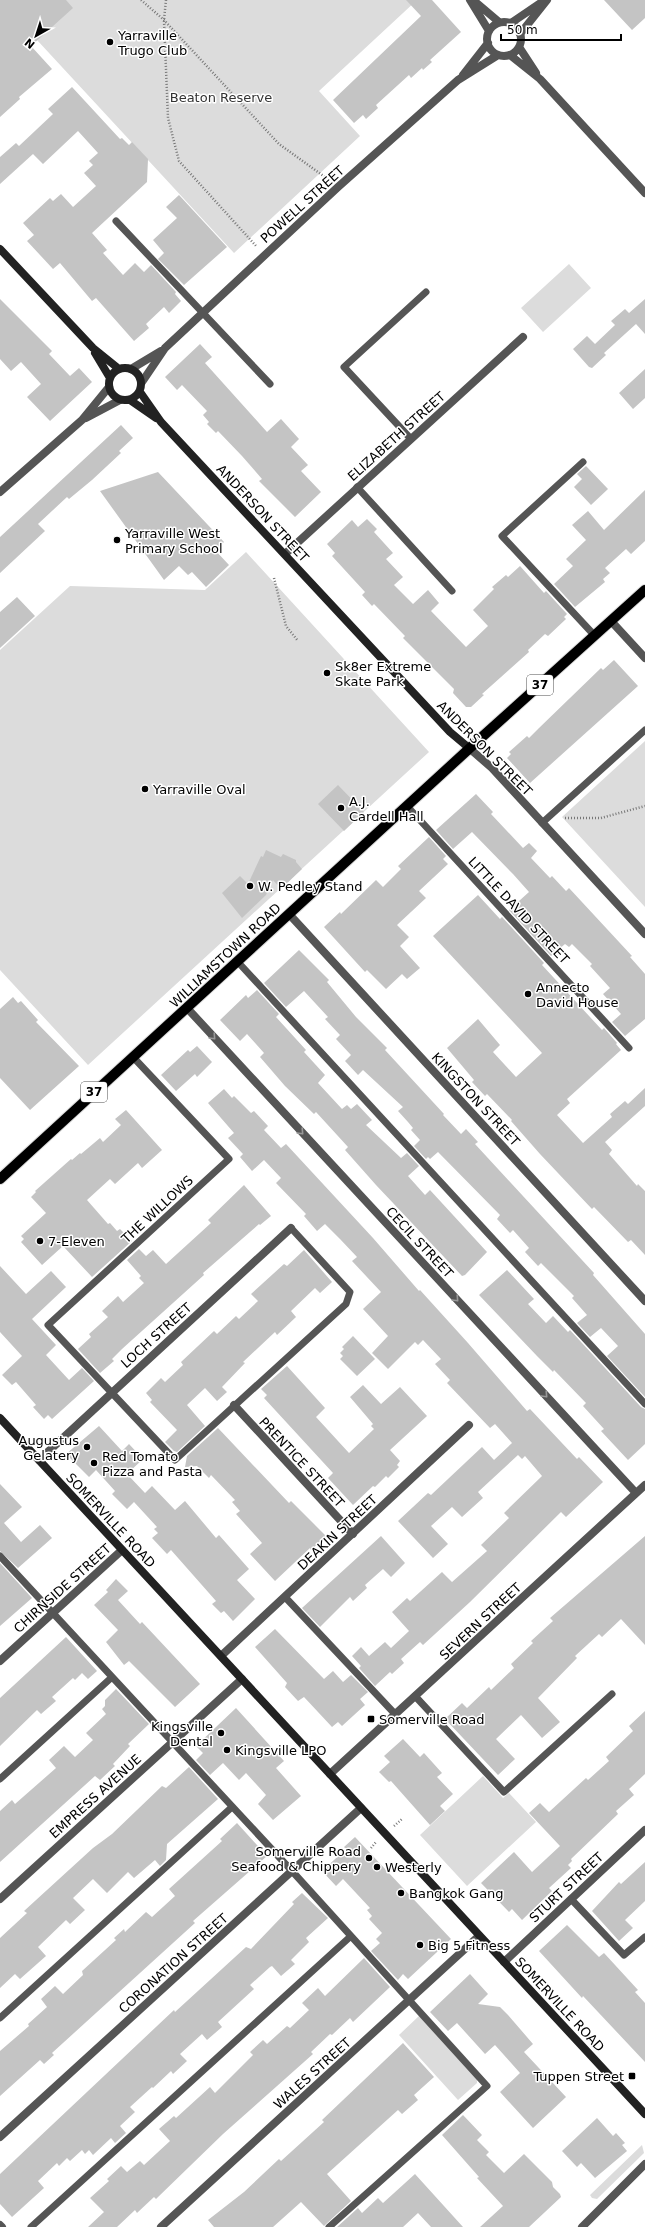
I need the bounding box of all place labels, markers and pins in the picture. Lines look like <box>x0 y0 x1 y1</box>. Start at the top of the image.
place label: Yarraville Trugo Club <box>117 28 187 58</box>
marker: Yarraville Trugo Club <box>105 37 115 47</box>
place label: Yarraville West Primary School <box>124 526 223 556</box>
marker: Yarraville West Primary School <box>112 535 122 545</box>
place label: Sk8er Extreme Skate Park <box>335 659 431 689</box>
marker: Sk8er Extreme Skate Park <box>322 668 332 678</box>
place label: Yarraville Oval <box>152 782 246 797</box>
marker: Yarraville Oval <box>140 784 150 794</box>
place label: A.J. Cardell Hall <box>349 794 424 824</box>
marker: A.J. Cardell Hall <box>336 803 346 813</box>
place label: W. Pedley Stand <box>258 879 363 894</box>
marker: W. Pedley Stand <box>245 881 255 891</box>
place label: Annecto David House <box>536 980 618 1010</box>
marker: Annecto David House <box>523 989 533 999</box>
place label: 7-Eleven <box>48 1234 105 1249</box>
marker: 7-Eleven <box>35 1236 45 1246</box>
place label: Augustus Gelatery <box>18 1433 79 1463</box>
marker: Augustus Gelatery <box>82 1442 92 1452</box>
place label: Red Tomato Pizza and Pasta <box>102 1449 203 1479</box>
marker: Red Tomato Pizza and Pasta <box>89 1458 99 1468</box>
place label: Somerville Road <box>379 1712 485 1727</box>
marker: Somerville Road <box>366 1714 376 1724</box>
place label: Kingsville Dental <box>151 1719 213 1749</box>
marker: Kingsville Dental <box>216 1728 226 1738</box>
place label: Kingsville LPO <box>235 1743 326 1758</box>
marker: Kingsville LPO <box>222 1745 232 1755</box>
place label: Somerville Road Seafood & Chippery <box>231 1844 361 1874</box>
marker: Somerville Road Seafood & Chippery <box>364 1853 374 1863</box>
place label: Westerly <box>385 1860 442 1875</box>
marker: Westerly <box>372 1862 382 1872</box>
place label: Bangkok Gang <box>409 1886 504 1901</box>
marker: Bangkok Gang <box>396 1888 406 1898</box>
place label: Big 5 Fitness <box>428 1938 511 1953</box>
marker: Big 5 Fitness <box>415 1940 425 1950</box>
place label: Tuppen Street <box>532 2069 624 2084</box>
marker: Tuppen Street <box>627 2071 637 2081</box>

